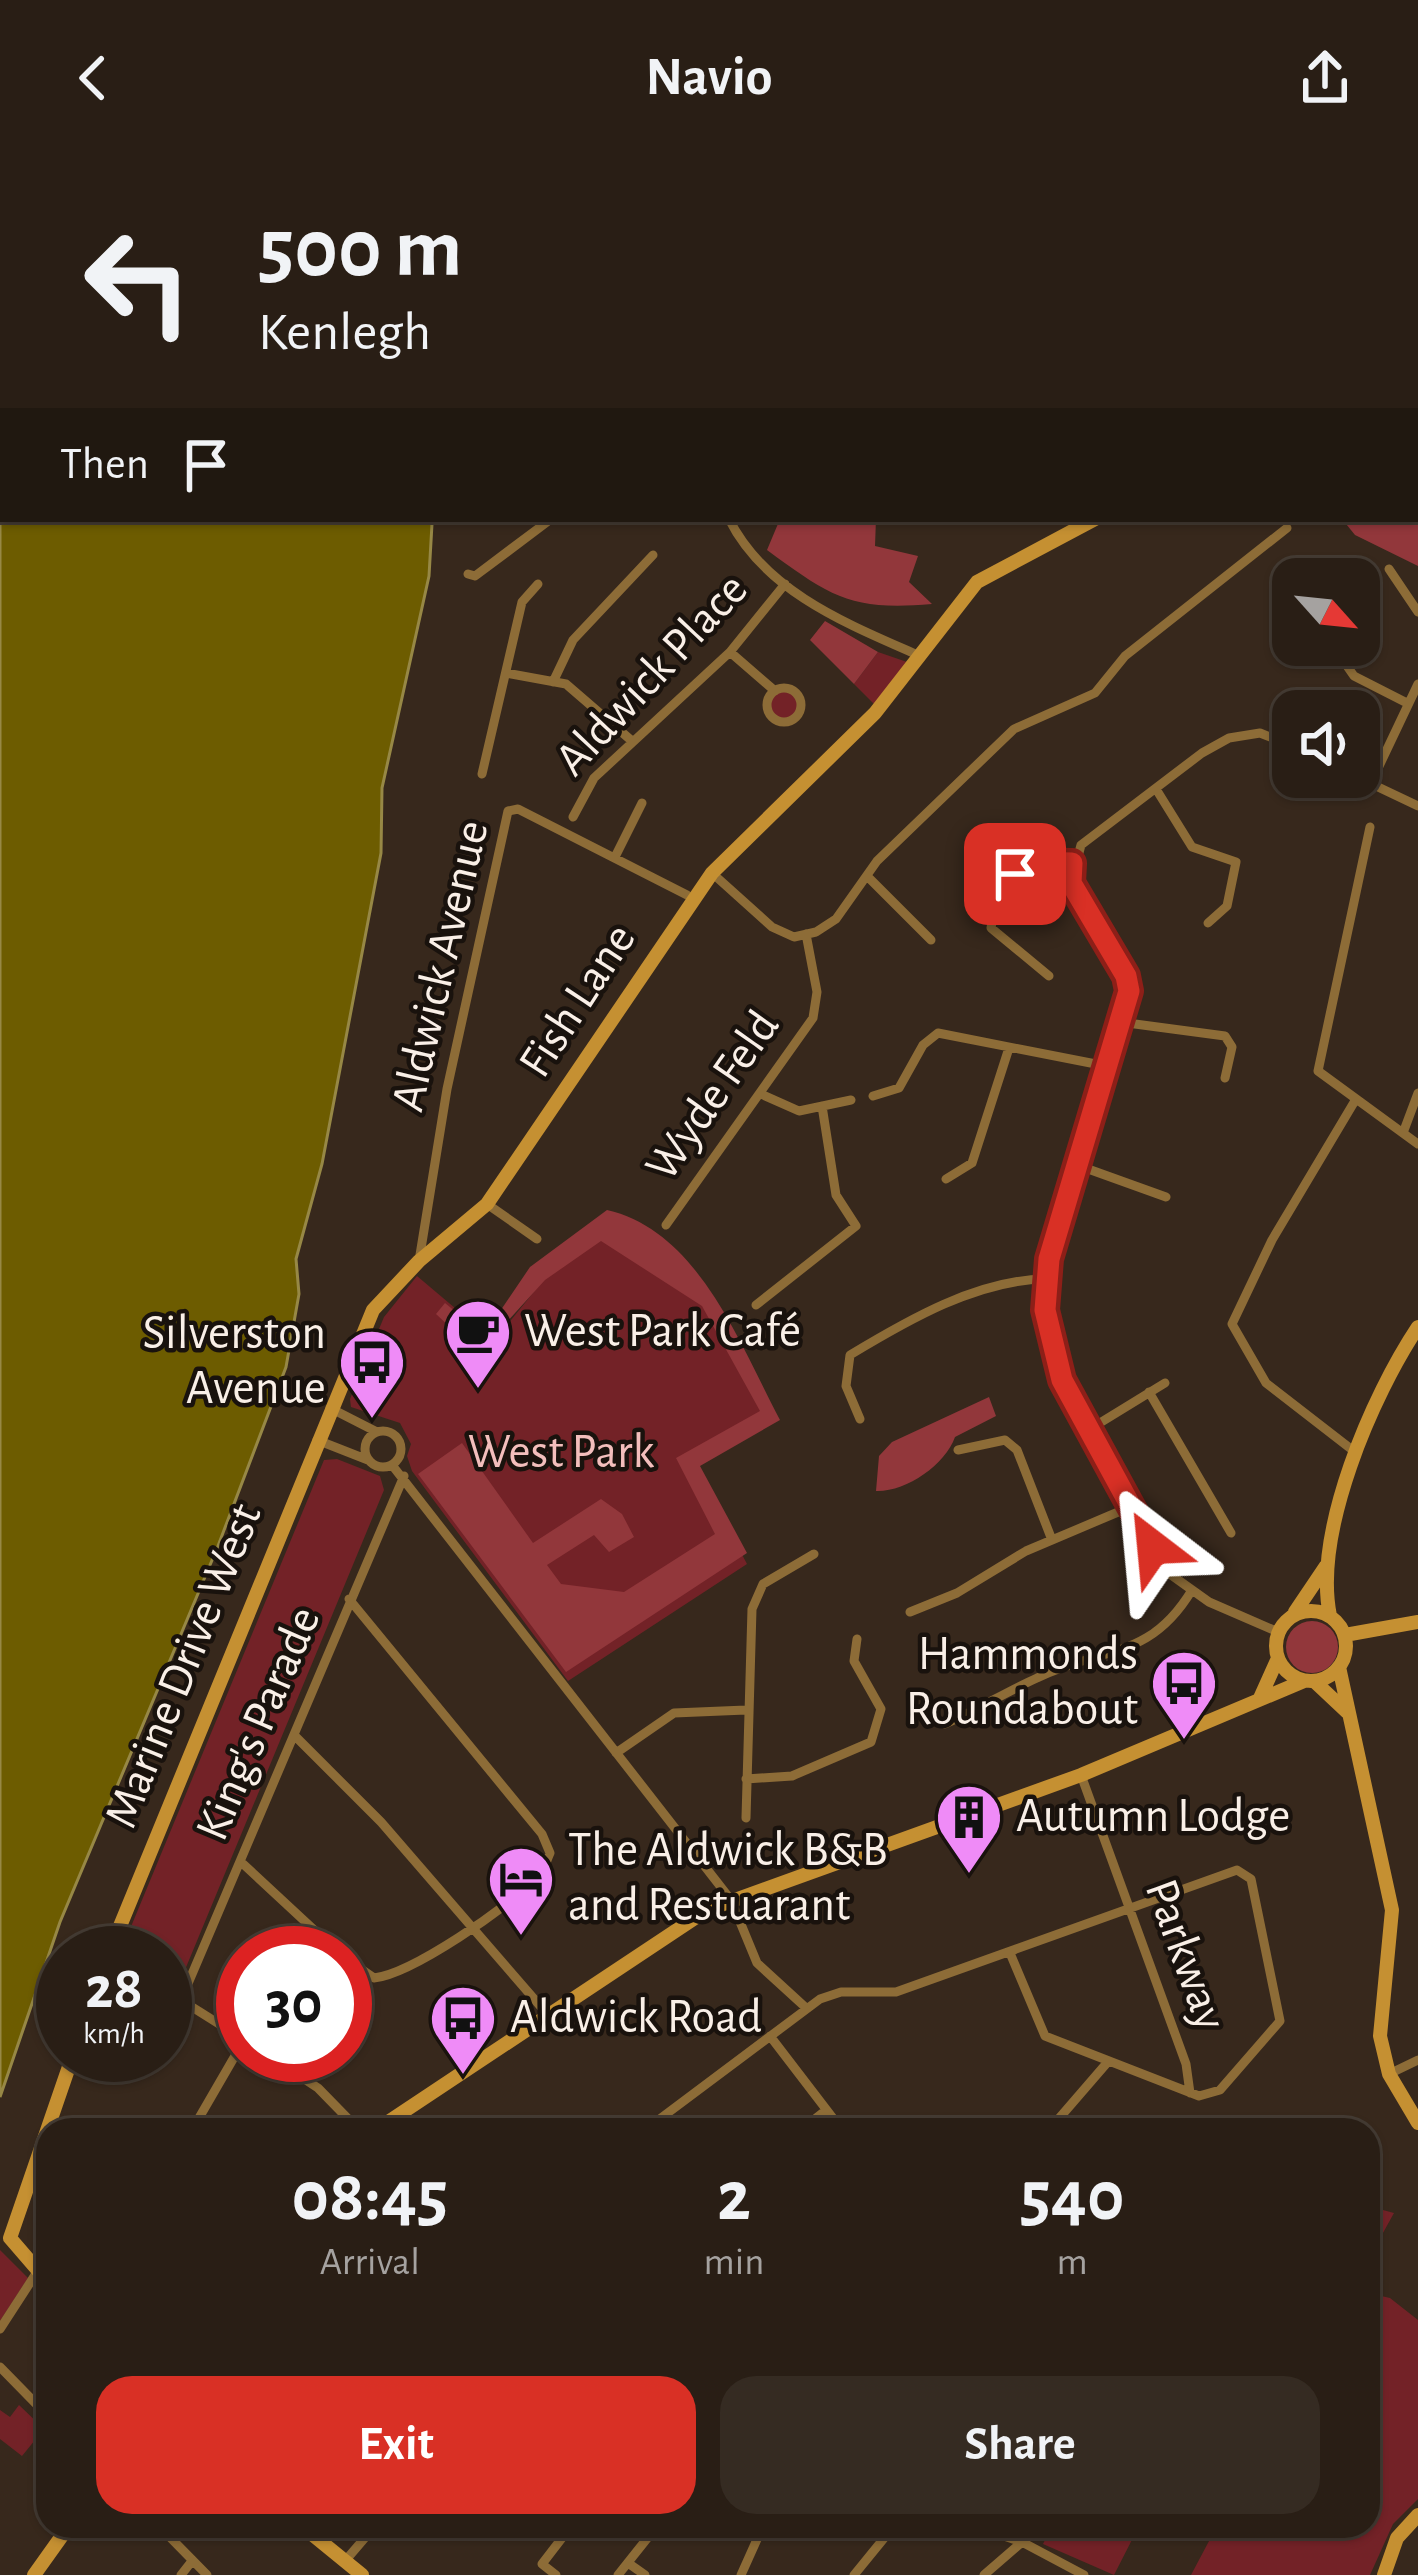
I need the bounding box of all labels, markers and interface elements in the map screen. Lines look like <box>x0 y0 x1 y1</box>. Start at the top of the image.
icon: back <box>60 45 126 111</box>
icon: share <box>1292 45 1358 111</box>
text: Navio <box>645 51 773 105</box>
icon: left <box>60 204 216 360</box>
text: 500 m <box>258 208 462 292</box>
text: Kenlegh <box>258 306 431 360</box>
icon: arrive <box>173 432 239 498</box>
text: Then <box>60 442 149 487</box>
north arrow <box>1272 558 1380 666</box>
map controls <box>1272 558 1380 798</box>
street label: Aldwick Place <box>547 565 757 785</box>
button: sound <box>1272 690 1380 798</box>
street label: Aldwick Avenue <box>384 816 498 1116</box>
pin <box>964 823 1066 925</box>
icon: arrive <box>982 841 1048 907</box>
street label: Fish Lane <box>511 916 645 1086</box>
street label: Wyde Feld <box>638 1003 788 1189</box>
cafe icon: West Park Café <box>443 1297 513 1391</box>
place label: West Park Café <box>524 1308 801 1356</box>
place label: Silverston Avenue <box>142 1310 326 1413</box>
bus stop icon: Silverston Avenue <box>337 1327 407 1421</box>
park label: West Park <box>468 1429 654 1477</box>
position arrow <box>1090 1484 1216 1610</box>
street label: Marine Drive West <box>97 1497 271 1835</box>
street label: King's Parade <box>188 1600 330 1848</box>
place label: Hammonds Roundabout <box>906 1631 1138 1734</box>
bus stop icon: Hammonds Roundabout <box>1149 1648 1219 1742</box>
building icon: Autumn Lodge <box>934 1782 1004 1876</box>
place label: Autumn Lodge <box>1016 1793 1290 1841</box>
place label: The Aldwick B&B and Restuarant <box>568 1827 888 1930</box>
hotel icon: The Aldwick B&B and Restuarant <box>486 1844 556 1938</box>
street label: Parkway <box>1136 1873 1234 2037</box>
speed limit sign: 30 <box>216 1926 372 2082</box>
text: 28 <box>85 1959 143 2019</box>
bus stop icon: Aldwick Road <box>428 1983 498 2077</box>
place label: Aldwick Road <box>510 1994 762 2042</box>
text: km/h <box>83 2019 145 2049</box>
text: 08:45 <box>291 2161 448 2233</box>
text: 2 <box>717 2161 751 2233</box>
text: 540 <box>1020 2161 1125 2233</box>
text: Arrival <box>320 2243 420 2282</box>
text: min <box>704 2243 764 2282</box>
text: m <box>1057 2243 1088 2282</box>
button: Exit <box>96 2376 696 2514</box>
button: Share <box>720 2376 1320 2514</box>

